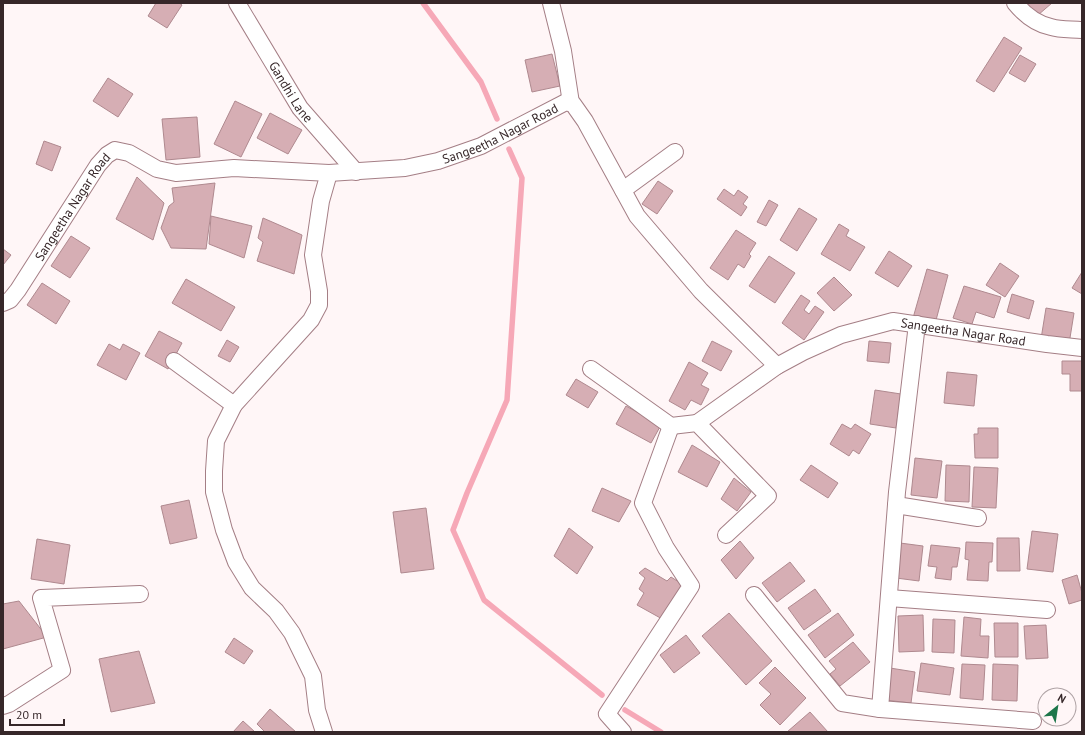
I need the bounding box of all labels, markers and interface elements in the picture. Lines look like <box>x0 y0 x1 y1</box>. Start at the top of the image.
street label: Gandhi Lane <box>265 58 317 126</box>
street label: Sangeetha Nagar Road <box>440 100 561 168</box>
street label: Sangeetha Nagar Road <box>31 149 114 264</box>
street label: Sangeetha Nagar Road <box>900 314 1027 350</box>
north arrow <box>1037 687 1077 727</box>
text: N <box>1055 690 1069 706</box>
scale bar <box>10 701 64 727</box>
text: 20 m <box>16 707 42 722</box>

